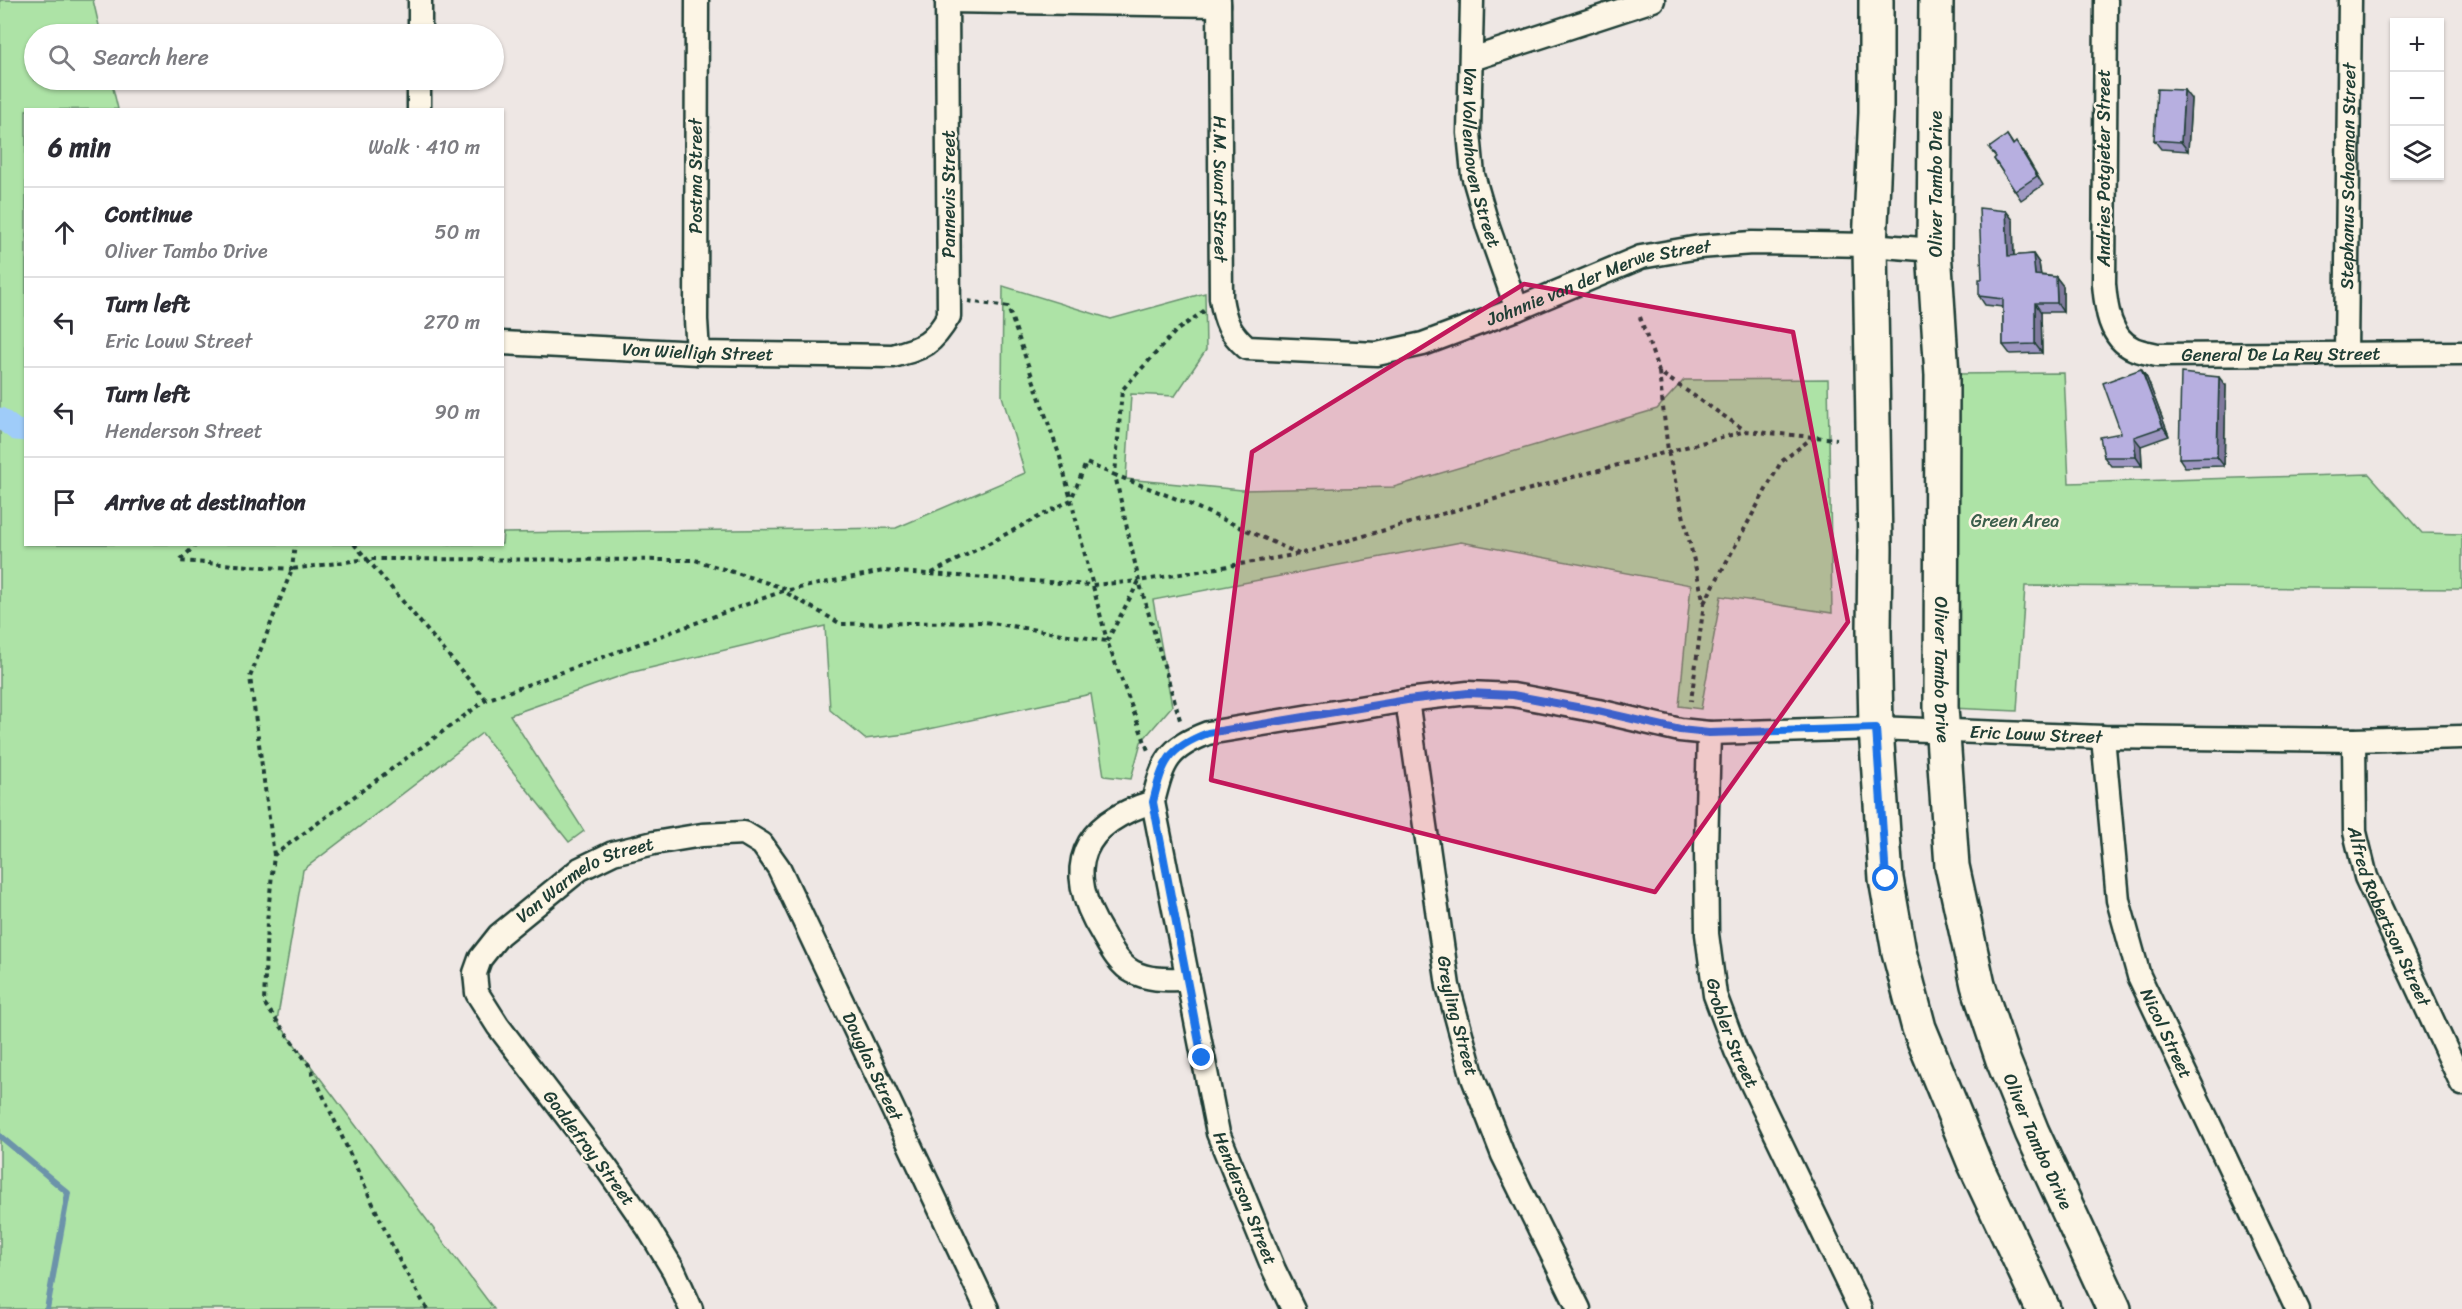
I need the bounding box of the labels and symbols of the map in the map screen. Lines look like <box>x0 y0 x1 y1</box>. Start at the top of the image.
street label: Stephanus Schoeman Street <box>2331 62 2365 290</box>
street label: Van Vollenhoven Street <box>1453 67 1510 252</box>
street label: Andries Potgieter Street <box>2088 69 2120 268</box>
street label: Oliver Tambo Drive <box>1920 111 1952 257</box>
street label: H.M. Swart Street <box>1204 116 1237 263</box>
street label: Postma Street <box>680 118 712 234</box>
street label: Pannevis Street <box>933 130 965 258</box>
street label: Johnnie van der Merwe Street <box>1481 230 1712 335</box>
street label: Von Wielligh Street <box>621 333 774 370</box>
street label: General De La Rey Street <box>2181 338 2381 371</box>
park label: Green Area <box>1971 505 2059 537</box>
street label: Oliver Tambo Drive <box>1925 596 1959 744</box>
street label: Eric Louw Street <box>1969 716 2104 753</box>
street label: Alfred Robertson Street <box>2338 822 2440 1012</box>
street label: Van Warmelo Street <box>508 828 657 932</box>
route start <box>1872 865 1898 891</box>
street label: Greyling Street <box>1428 954 1488 1080</box>
street label: Grobler Street <box>1697 976 1768 1094</box>
street label: Nicol Street <box>2131 983 2202 1084</box>
street label: Douglas Street <box>833 1006 912 1127</box>
route end <box>1188 1044 1214 1070</box>
street label: Oliver Tambo Drive <box>1994 1068 2082 1215</box>
street label: Goddefroy Street <box>534 1083 644 1213</box>
street label: Henderson Street <box>1204 1126 1286 1270</box>

